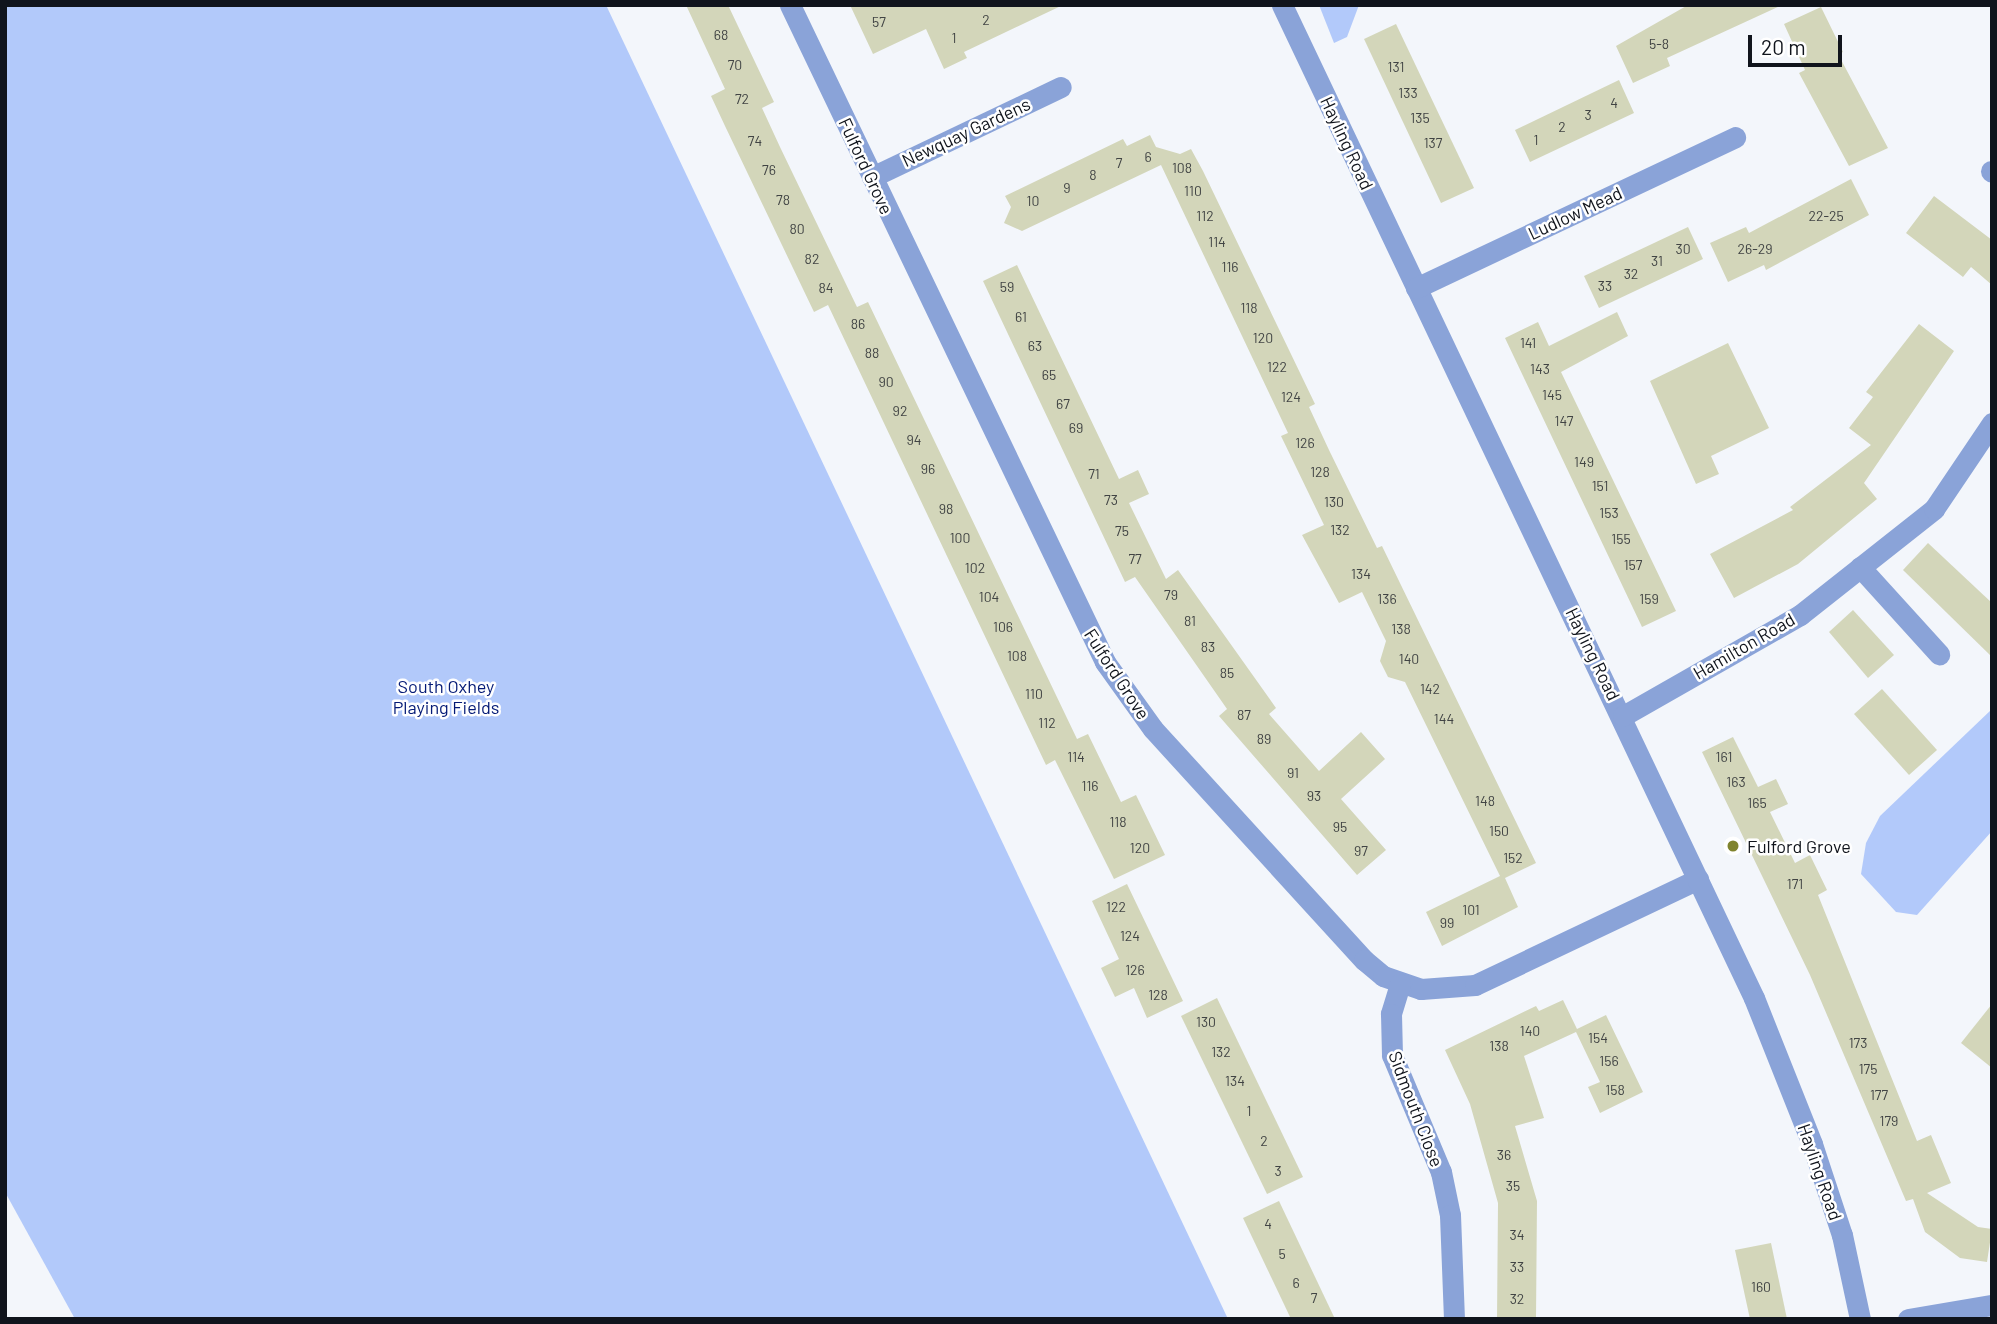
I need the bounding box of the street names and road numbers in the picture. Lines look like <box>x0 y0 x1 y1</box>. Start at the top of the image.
street label: Newquay Gardens <box>898 93 1034 171</box>
street label: Hayling Road <box>1316 93 1378 193</box>
street label: Fulford Grove <box>834 114 898 218</box>
street label: Ludlow Mead <box>1525 182 1625 244</box>
street label: Hayling Road <box>1561 604 1625 704</box>
street label: Hamilton Road <box>1689 608 1799 684</box>
street label: Fulford Grove <box>1080 625 1154 723</box>
street label: Sidmouth Close <box>1384 1048 1448 1170</box>
street label: Hayling Road <box>1793 1121 1847 1223</box>

